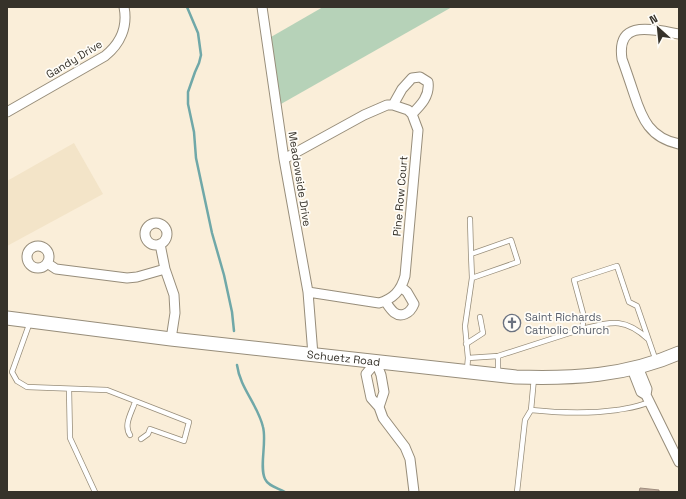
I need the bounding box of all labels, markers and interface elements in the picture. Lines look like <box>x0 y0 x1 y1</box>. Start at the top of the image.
north arrow <box>638 8 678 48</box>
text: N <box>647 11 660 27</box>
street label: Gandy Drive <box>43 37 105 81</box>
street label: Meadowside Drive <box>286 130 314 228</box>
street label: Pine Row Court <box>390 155 410 237</box>
place label: Saint Richards Catholic Church <box>525 310 609 337</box>
church icon: Saint Richards Catholic Church <box>502 313 522 333</box>
street label: Schuetz Road <box>306 347 381 369</box>

